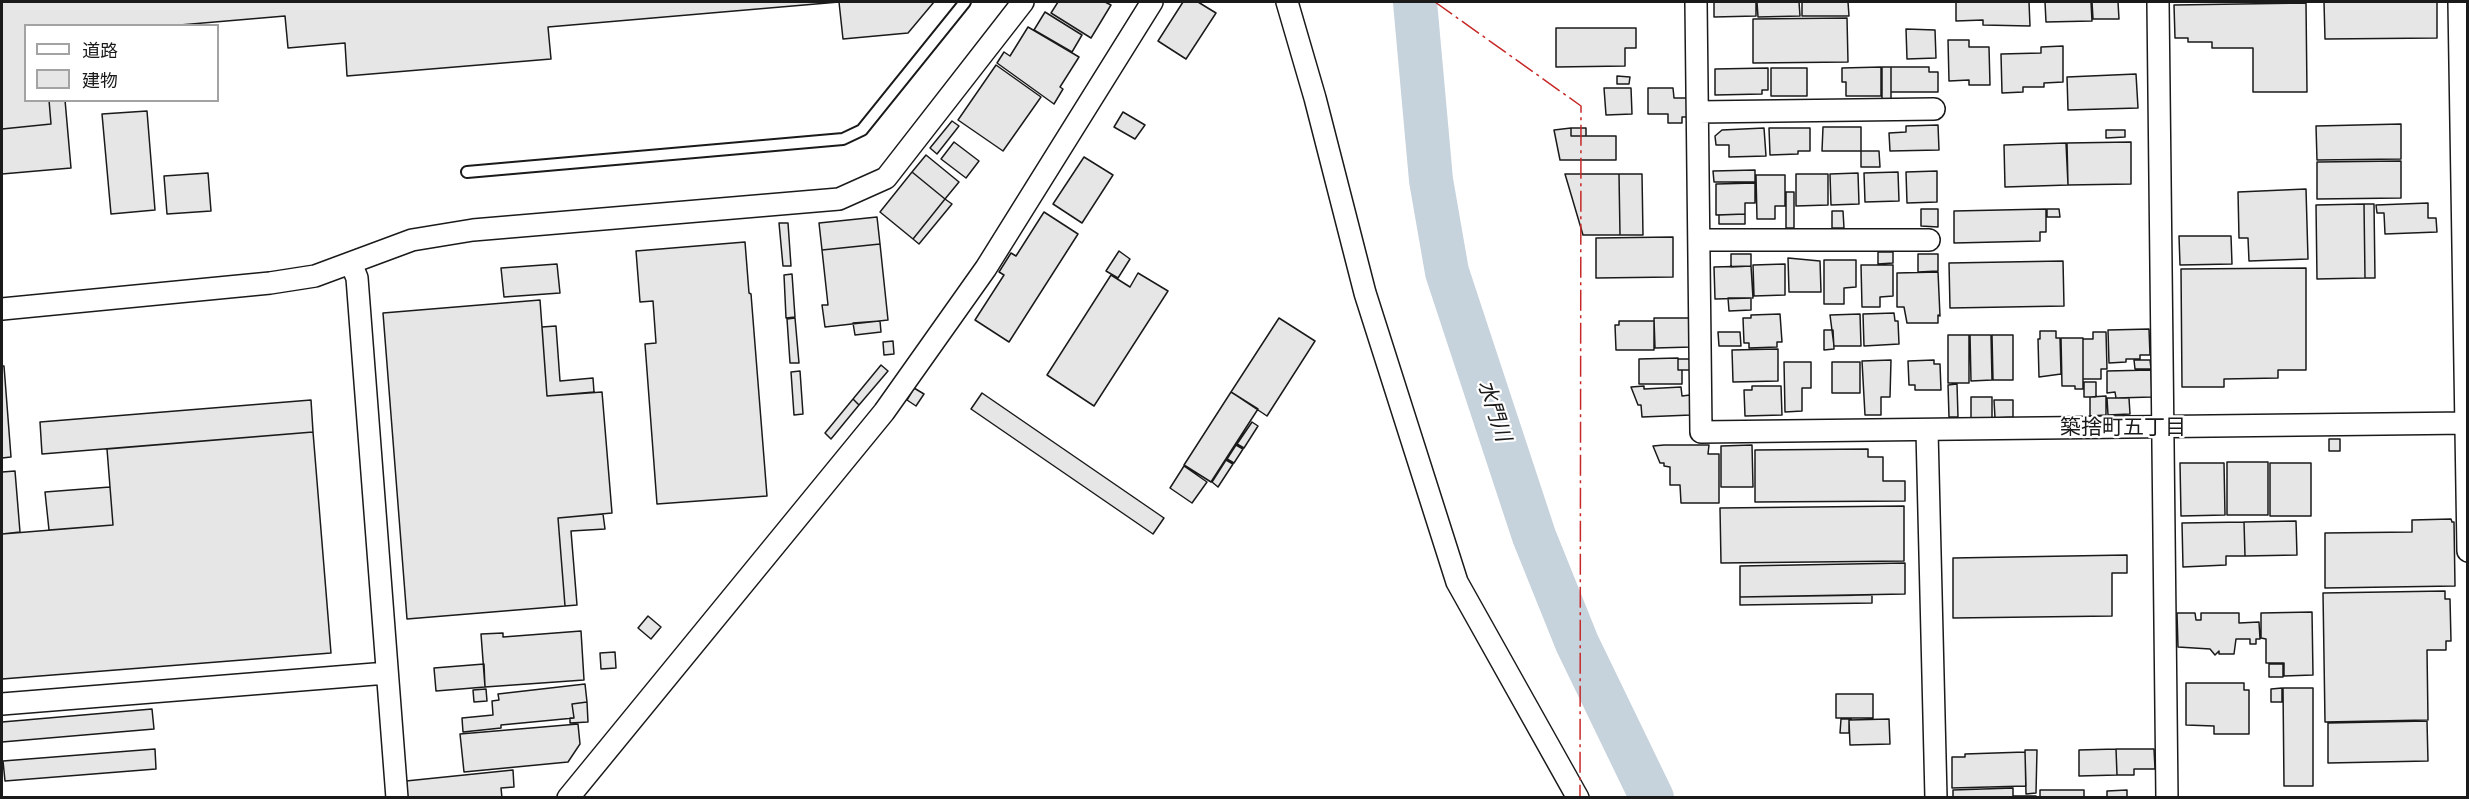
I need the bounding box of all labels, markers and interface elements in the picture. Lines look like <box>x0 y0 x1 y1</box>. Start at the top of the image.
legend <box>24 24 219 102</box>
text: 道路 <box>82 38 118 63</box>
text: 建物 <box>82 68 118 93</box>
water label: 水門川 <box>1471 377 1515 445</box>
district label: 築捨町五丁目 <box>2060 416 2186 442</box>

